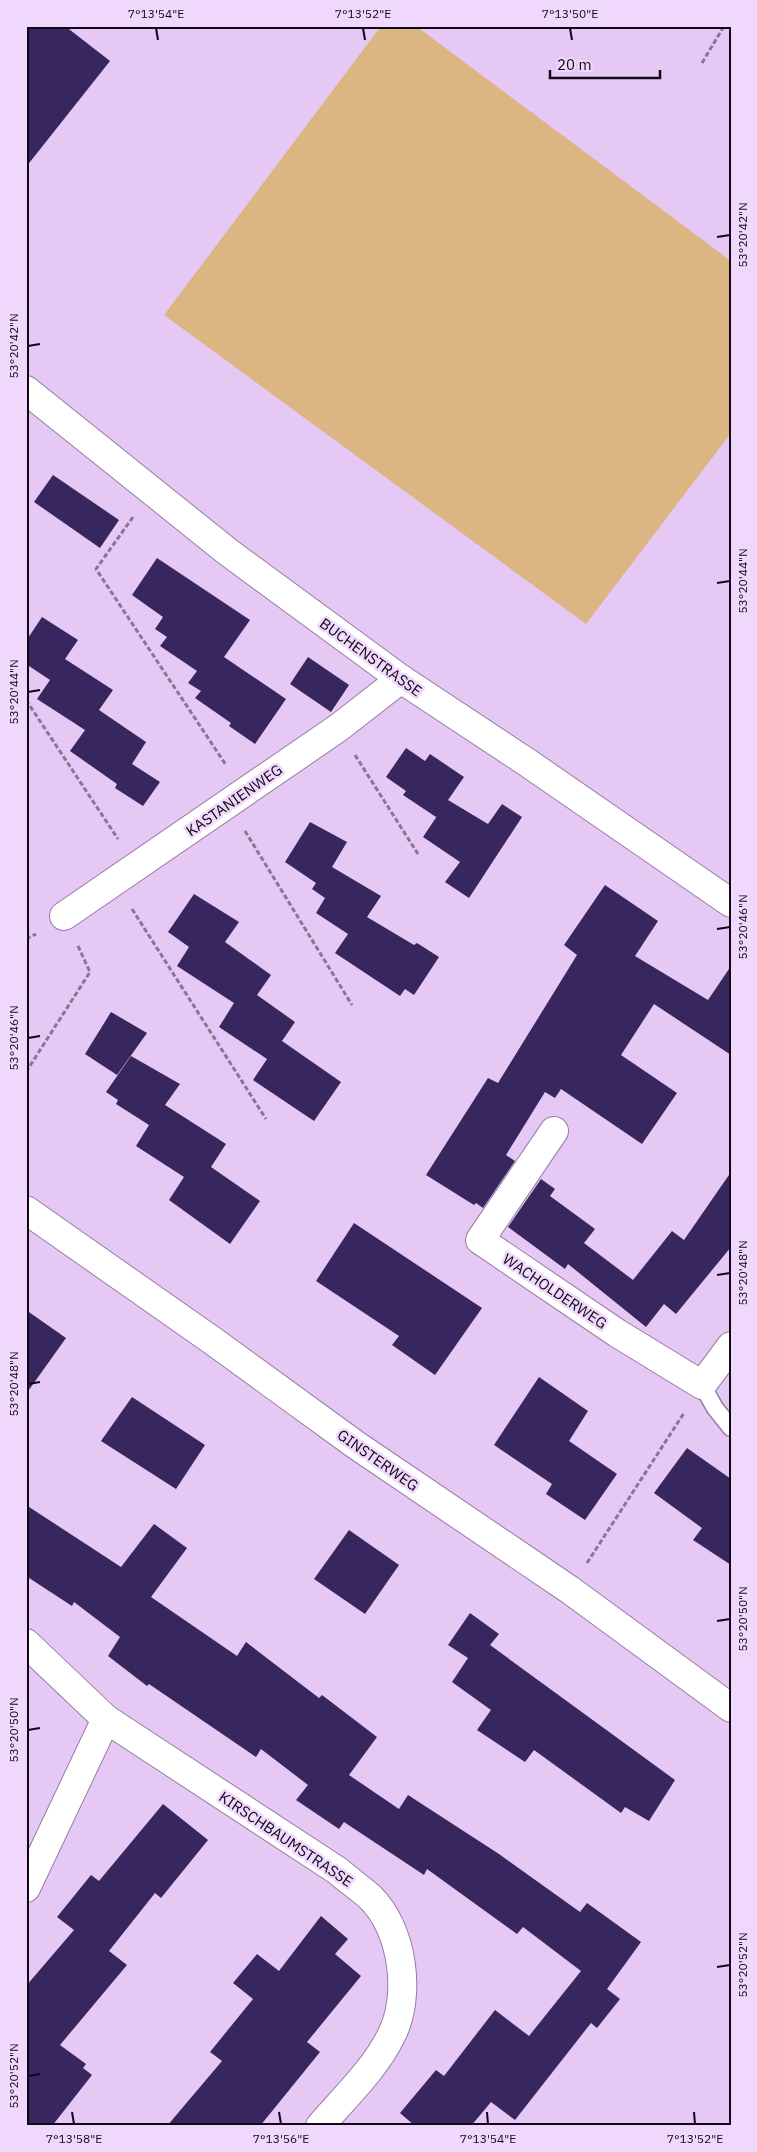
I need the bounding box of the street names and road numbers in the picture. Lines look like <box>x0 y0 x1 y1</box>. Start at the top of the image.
street label: BUCHENSTRASSE <box>316 614 426 700</box>
street label: KASTANIENWEG <box>182 760 286 840</box>
street label: WACHOLDERWEG <box>499 1249 611 1333</box>
street label: GINSTERWEG <box>334 1425 422 1495</box>
street label: KIRSCHBAUMSTRASSE <box>215 1787 357 1891</box>

